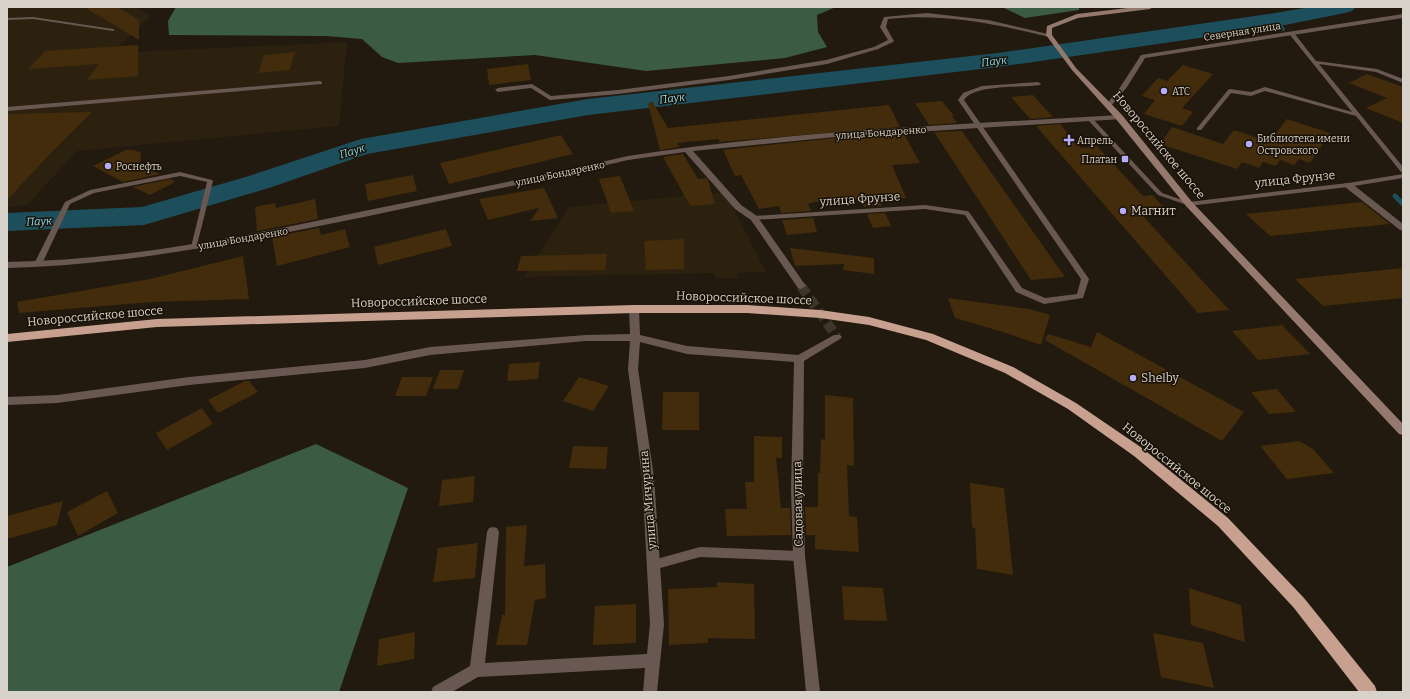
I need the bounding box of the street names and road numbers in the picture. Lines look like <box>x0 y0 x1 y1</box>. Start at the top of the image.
street label: Северная улица <box>1203 20 1282 44</box>
street label: Новороссийское шоссе <box>1110 88 1208 202</box>
street label: улица Бондаренко <box>834 124 927 142</box>
street label: улица Бондаренко <box>514 159 606 189</box>
street label: улица Фрунзе <box>1253 168 1336 190</box>
street label: улица Фрунзе <box>818 189 901 209</box>
street label: улица Бондаренко <box>196 225 289 253</box>
street label: Новороссийское шоссе <box>676 289 812 307</box>
street label: Новороссийское шоссе <box>351 292 487 310</box>
street label: Новороссийское шоссе <box>27 303 163 329</box>
street label: Новороссийское шоссе <box>1120 420 1234 516</box>
street label: улица Мичурина <box>637 450 659 551</box>
street label: Садовая улица <box>790 461 806 547</box>

